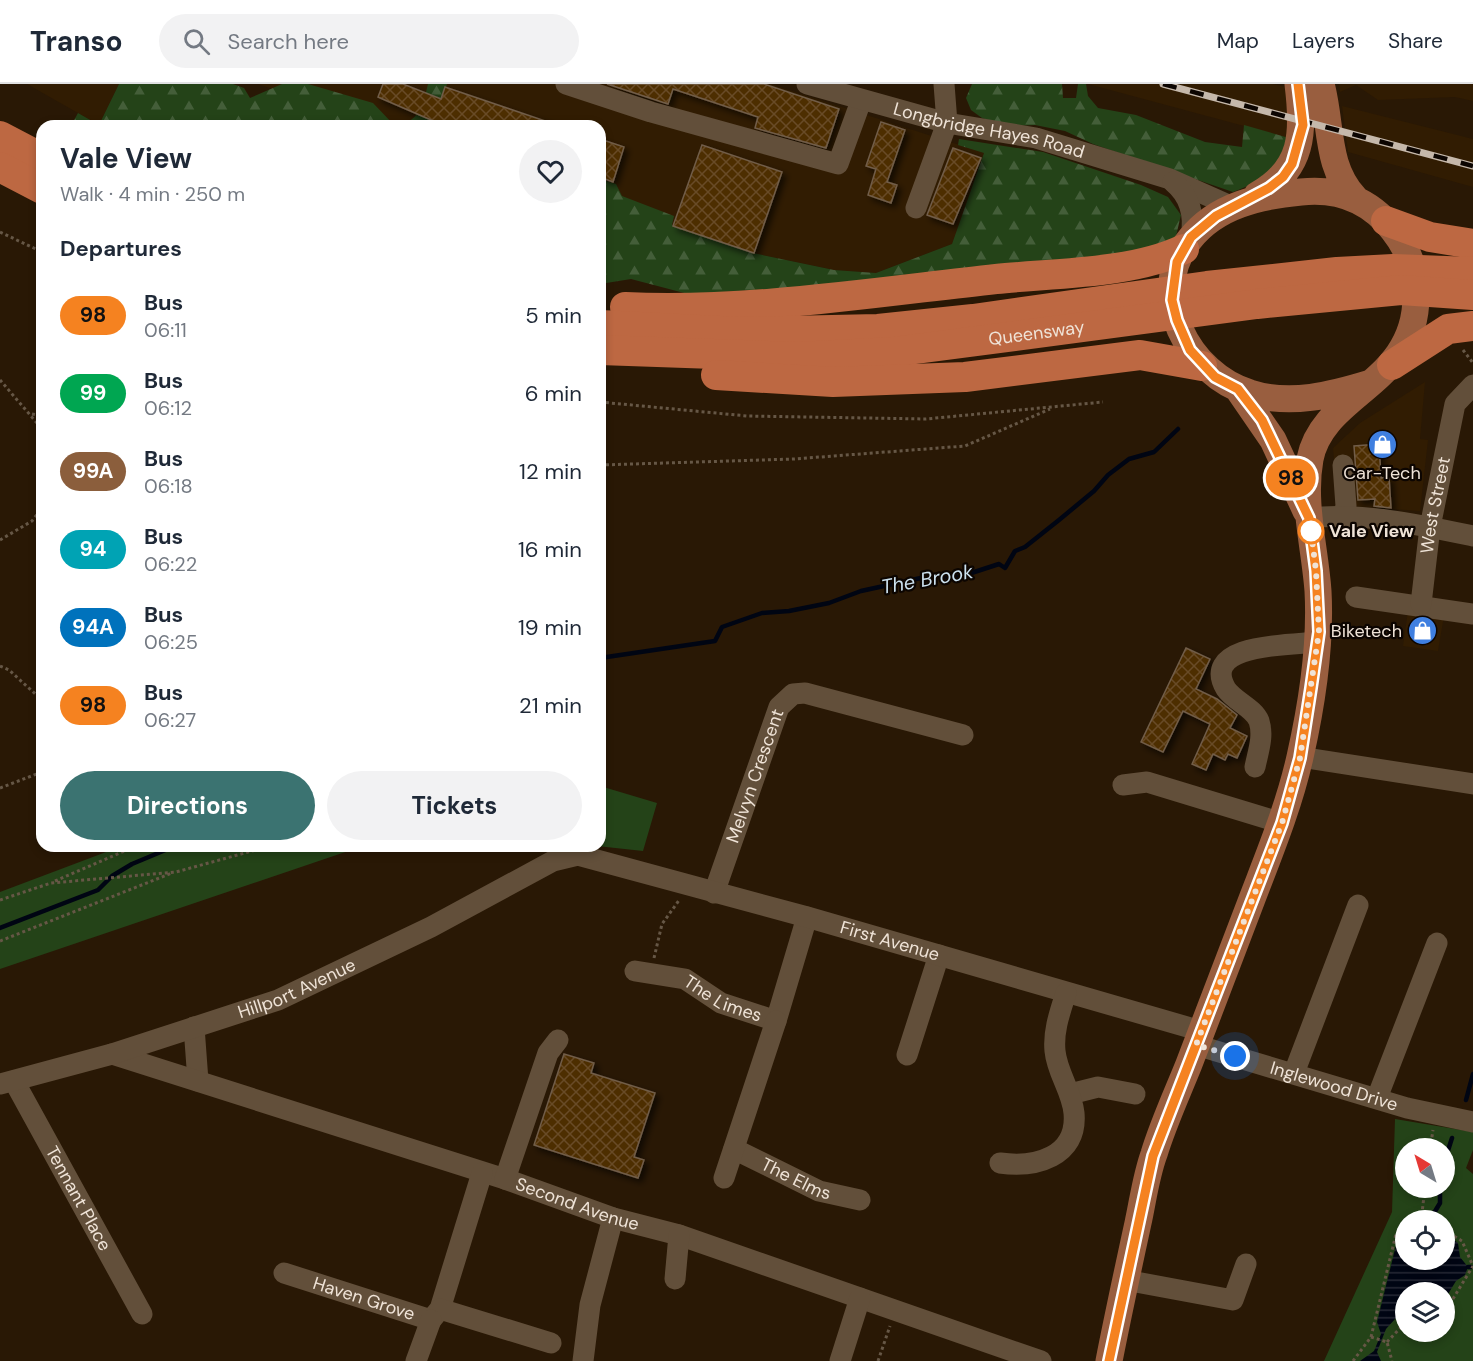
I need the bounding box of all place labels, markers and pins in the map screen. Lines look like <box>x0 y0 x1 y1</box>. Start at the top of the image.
shop icon: Car-Tech <box>1366 428 1398 460</box>
place label: Car-Tech <box>1343 461 1421 485</box>
marker: Vale View <box>1298 518 1324 544</box>
place label: Vale View <box>1329 519 1414 543</box>
shop icon: Biketech <box>1407 615 1439 647</box>
place label: Biketech <box>1331 619 1402 643</box>

